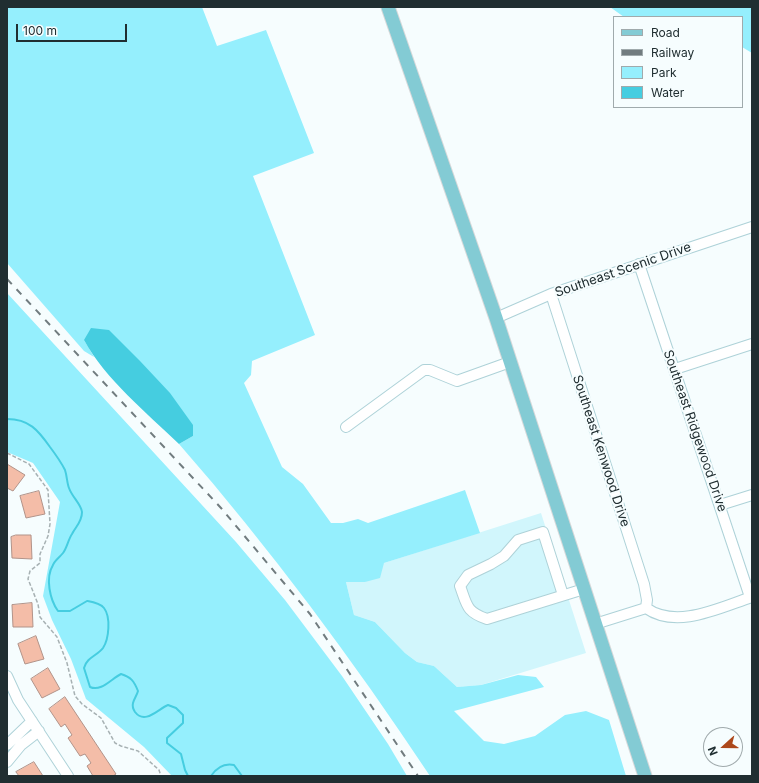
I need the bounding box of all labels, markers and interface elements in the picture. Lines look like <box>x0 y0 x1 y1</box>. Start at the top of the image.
scale bar <box>18 16 129 42</box>
legend <box>613 16 743 108</box>
text: 100 m <box>23 23 57 38</box>
text: Road <box>651 25 680 40</box>
text: Railway <box>651 45 694 60</box>
text: Park <box>651 65 677 80</box>
text: Water <box>651 85 684 100</box>
street label: Southeast Scenic Drive <box>553 239 693 301</box>
street label: Southeast Ridgewood Drive <box>660 348 730 514</box>
street label: Southeast Kenwood Drive <box>569 373 633 529</box>
north arrow <box>703 727 743 767</box>
text: N <box>705 745 721 757</box>

